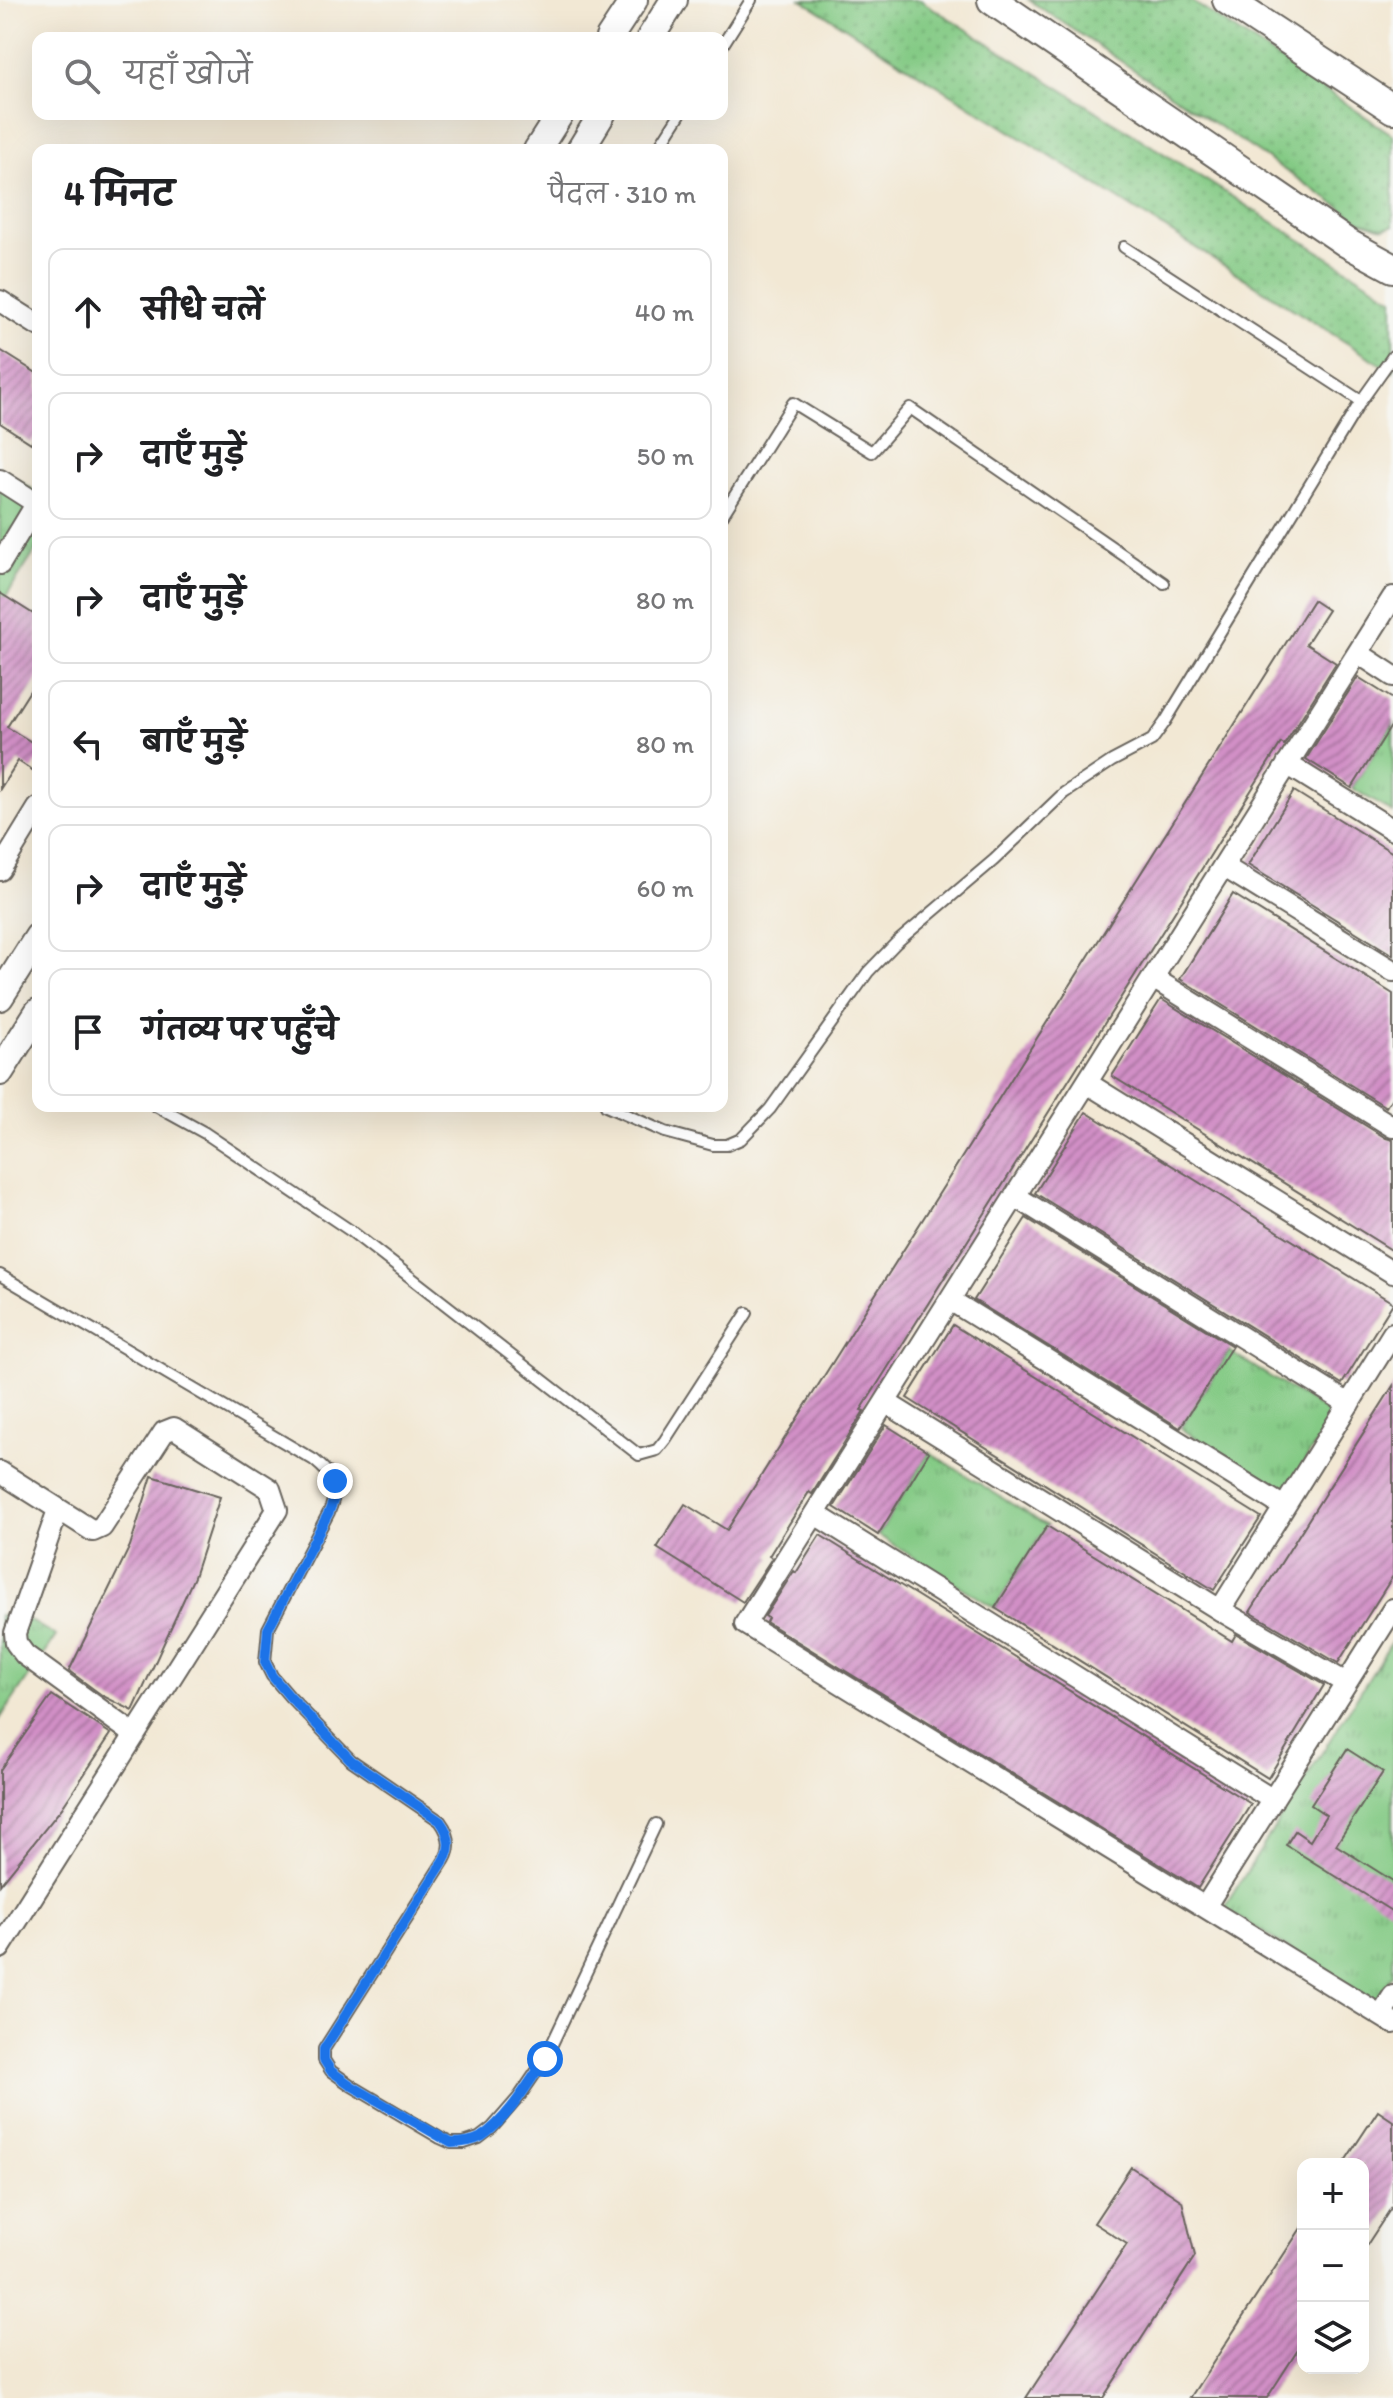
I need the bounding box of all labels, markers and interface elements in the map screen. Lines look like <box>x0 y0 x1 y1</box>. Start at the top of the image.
search box <box>32 32 728 120</box>
icon: search <box>60 54 104 98</box>
text: यहाँ खोजें <box>124 55 252 92</box>
text: 4 मिनट <box>64 173 175 214</box>
text: पैदल · 310 m <box>548 178 696 210</box>
icon: ahead <box>66 290 110 334</box>
text: सीधे चलें <box>142 291 264 328</box>
text: 40 m <box>635 296 694 328</box>
icon: right <box>66 434 110 478</box>
text: दाएँ मुड़ें <box>142 435 245 472</box>
text: 50 m <box>637 440 694 472</box>
icon: right <box>66 578 110 622</box>
text: दाएँ मुड़ें <box>142 579 245 616</box>
text: 80 m <box>636 584 694 616</box>
icon: left <box>66 722 110 766</box>
text: बाएँ मुड़ें <box>142 723 246 760</box>
text: 80 m <box>636 728 694 760</box>
icon: right <box>66 866 110 910</box>
text: दाएँ मुड़ें <box>142 867 245 904</box>
text: 60 m <box>637 872 694 904</box>
icon: arrive <box>66 1010 110 1054</box>
text: गंतव्य पर पहुँचे <box>142 1011 338 1048</box>
route end <box>317 1463 353 1499</box>
route start <box>527 2041 563 2077</box>
map controls <box>1297 2158 1369 2374</box>
button: + <box>1297 2158 1369 2230</box>
button: − <box>1297 2230 1369 2302</box>
button: layers <box>1297 2302 1369 2374</box>

